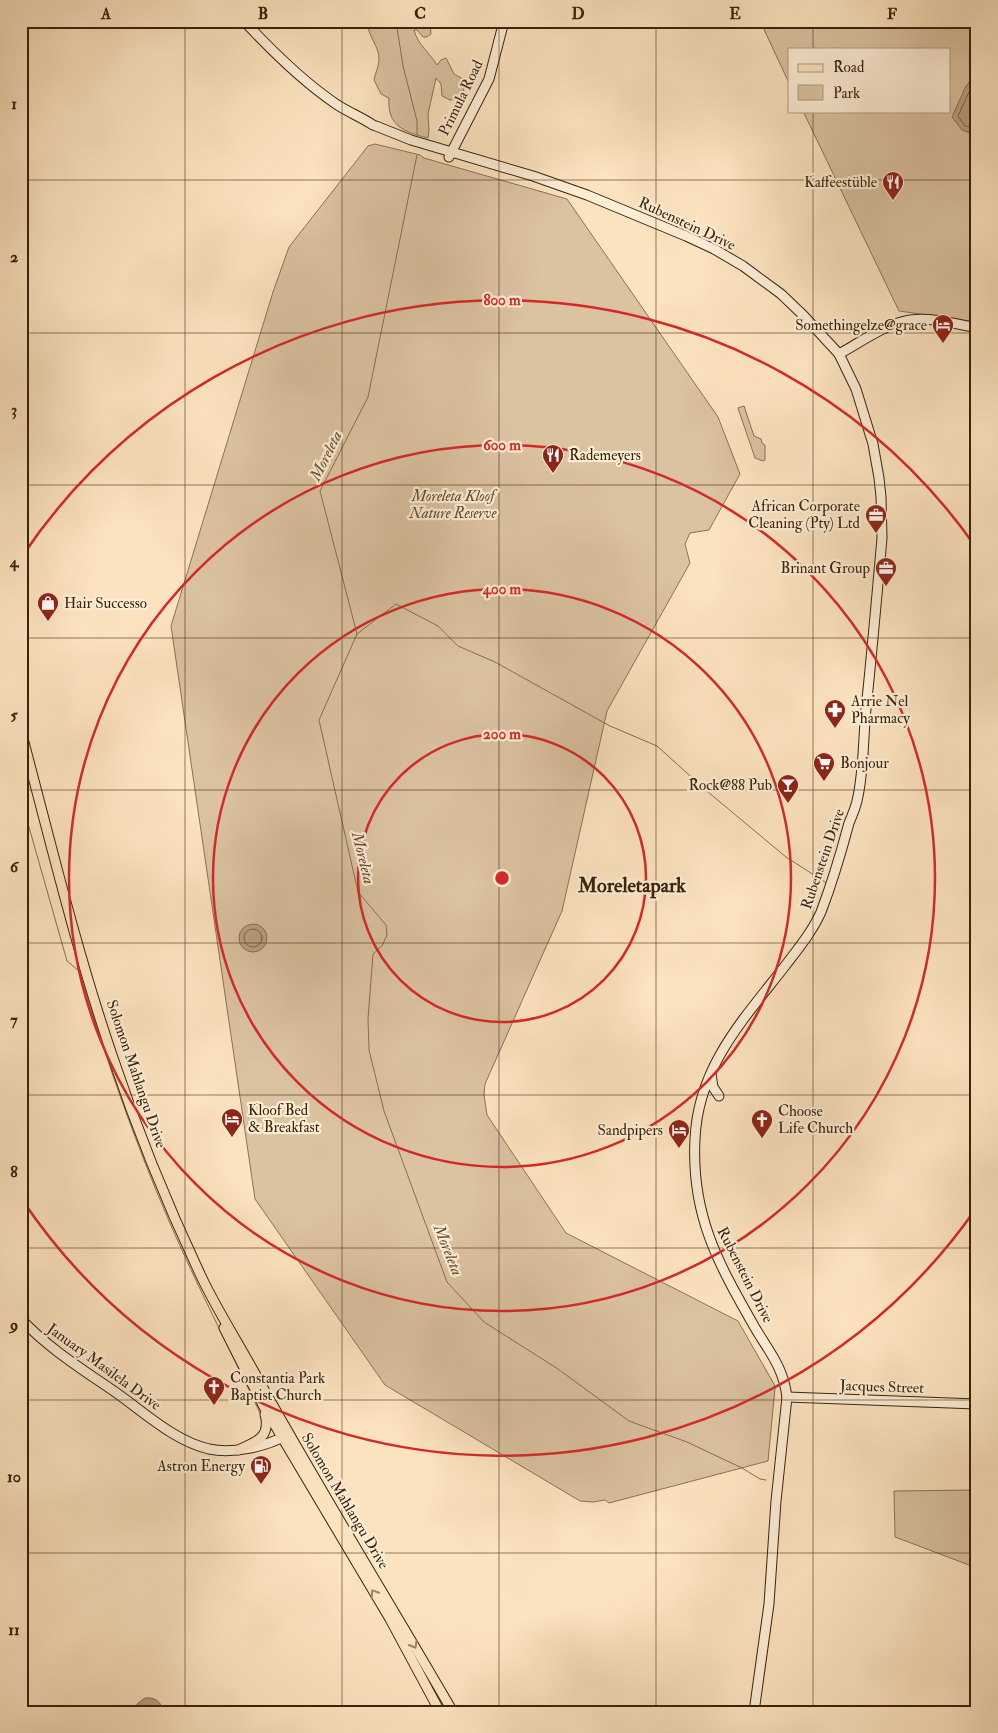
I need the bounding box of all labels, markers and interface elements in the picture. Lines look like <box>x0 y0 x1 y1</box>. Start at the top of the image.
text: A <box>100 4 112 24</box>
text: B <box>258 4 268 24</box>
text: C <box>414 4 426 24</box>
text: D <box>571 4 585 24</box>
text: E <box>729 4 741 24</box>
text: F <box>887 4 897 24</box>
legend <box>788 48 950 112</box>
street label: Primula Road <box>434 56 488 139</box>
text: Road <box>833 58 865 77</box>
text: Park <box>833 84 860 103</box>
text: 1 <box>11 94 17 114</box>
restaurant icon: Kaffeestüble <box>881 170 905 201</box>
place label: Kaffeestüble <box>804 173 877 192</box>
street label: Rubenstein Drive <box>635 193 739 255</box>
text: 2 <box>10 247 18 267</box>
text: 800 m <box>483 291 521 310</box>
hotel icon: Somethingelze@grace <box>931 313 955 344</box>
place label: Somethingelze@grace <box>795 316 927 335</box>
text: 3 <box>11 400 17 420</box>
water label: Moreleta <box>305 428 347 485</box>
text: 600 m <box>483 436 521 455</box>
restaurant icon: Rademeyers <box>541 443 565 474</box>
place label: Rademeyers <box>569 446 641 465</box>
park label: Moreleta Kloof Nature Reserve <box>408 487 498 523</box>
place label: African Corporate Cleaning (Pty) Ltd <box>748 497 861 533</box>
office icon: African Corporate Cleaning (Pty) Ltd <box>864 503 888 534</box>
text: 4 <box>9 552 20 572</box>
office icon: Brinant Group <box>874 556 898 587</box>
place label: Brinant Group <box>780 559 870 579</box>
text: 400 m <box>482 580 521 599</box>
shop icon: Hair Successo <box>36 591 60 622</box>
place label: Hair Successo <box>64 594 147 613</box>
place label: Arrie Nel Pharmacy <box>850 692 910 728</box>
pharmacy icon: Arrie Nel Pharmacy <box>823 698 847 729</box>
text: 5 <box>10 705 18 725</box>
text: 200 m <box>483 725 521 744</box>
supermarket icon: Bonjour <box>812 751 836 782</box>
place label: Bonjour <box>840 754 889 773</box>
bar icon: Rock@88 Pub <box>776 773 800 804</box>
place label: Rock@88 Pub <box>688 776 772 795</box>
street label: Rubenstein Drive <box>797 806 849 912</box>
water label: Moreleta <box>347 829 379 886</box>
text: 6 <box>10 857 20 877</box>
centre of rings <box>493 869 511 887</box>
district label: Moreletapark <box>577 873 686 899</box>
street label: Solomon Mahlangu Drive <box>102 998 170 1150</box>
text: 7 <box>10 1010 18 1030</box>
place label: Kloof Bed & Breakfast <box>248 1101 320 1137</box>
place label: Choose Life Church <box>778 1102 853 1138</box>
hotel icon: Kloof Bed & Breakfast <box>220 1107 244 1138</box>
church icon: Choose Life Church <box>750 1108 774 1139</box>
hotel icon: Sandpipers <box>667 1118 691 1149</box>
place label: Sandpipers <box>597 1121 663 1141</box>
text: 8 <box>10 1162 18 1182</box>
water label: Moreleta <box>428 1221 467 1278</box>
street label: Rubenstein Drive <box>713 1224 777 1326</box>
text: 9 <box>8 1315 18 1335</box>
street label: January Masilela Drive <box>42 1319 165 1415</box>
place label: Constantia Park Baptist Church <box>230 1369 325 1406</box>
church icon: Constantia Park Baptist Church <box>202 1375 226 1406</box>
street label: Jacques Street <box>839 1376 925 1399</box>
street label: Solomon Mahlangu Drive <box>297 1430 393 1572</box>
fuel station icon: Astron Energy <box>249 1454 273 1485</box>
place label: Astron Energy <box>156 1457 245 1476</box>
text: 10 <box>7 1467 21 1487</box>
one-way arrow <box>370 1589 380 1598</box>
text: 11 <box>8 1620 20 1640</box>
one-way arrow <box>408 1640 418 1649</box>

